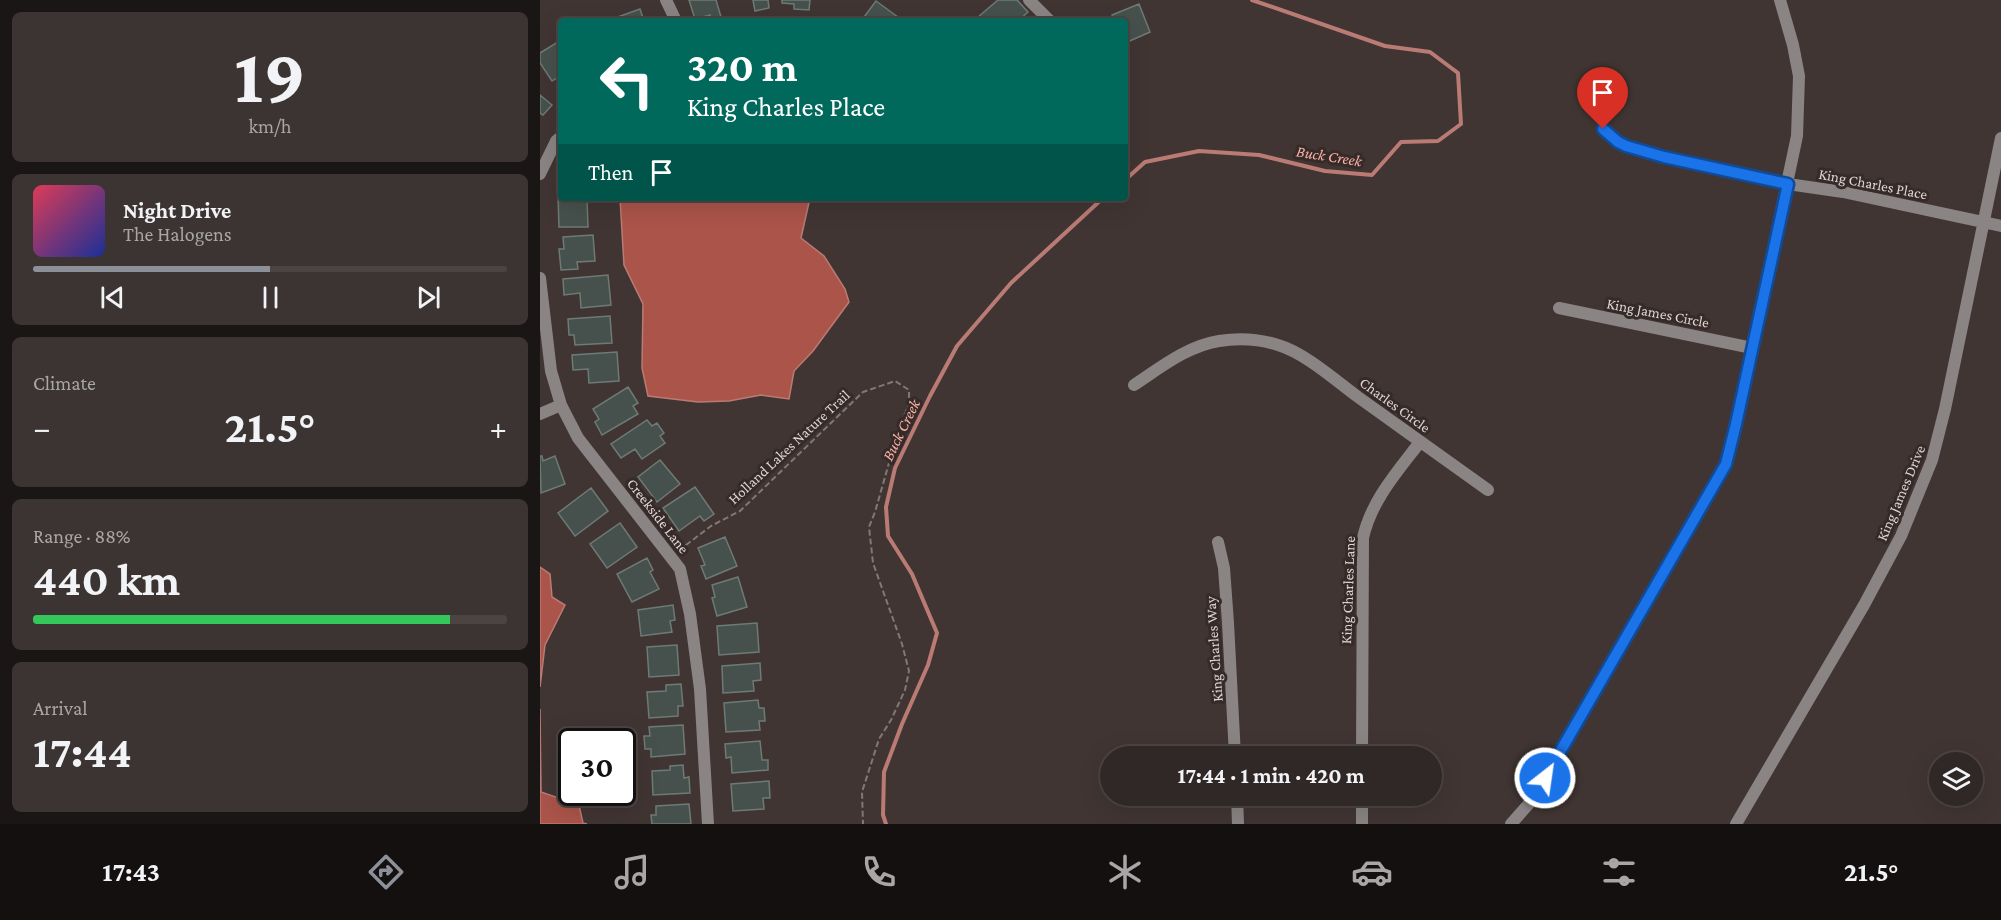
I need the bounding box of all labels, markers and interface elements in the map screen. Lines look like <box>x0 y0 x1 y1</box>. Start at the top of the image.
text: 19 <box>234 32 306 119</box>
icon: left <box>588 42 666 120</box>
text: 320 m <box>687 43 798 90</box>
pin <box>1577 67 1628 129</box>
icon: arrive <box>1586 76 1619 109</box>
text: King Charles Place <box>687 92 885 122</box>
text: km/h <box>248 115 292 137</box>
water label: Buck Creek <box>1295 142 1364 170</box>
icon: arrive <box>645 156 678 189</box>
text: Then <box>588 160 633 185</box>
street label: King Charles Place <box>1817 166 1929 203</box>
text: Night Drive <box>123 198 231 223</box>
text: The Halogens <box>123 223 232 245</box>
icon: previous <box>96 281 129 314</box>
icon: pause <box>254 281 287 314</box>
icon: next <box>412 281 445 314</box>
street label: King James Circle <box>1605 295 1711 332</box>
text: Climate <box>33 372 96 394</box>
street label: Charles Circle <box>1357 374 1434 436</box>
street label: Holland Lakes Nature Trail <box>725 387 853 507</box>
water label: Buck Creek <box>879 396 924 463</box>
text: 21.5° <box>225 402 315 452</box>
text: − <box>33 409 50 446</box>
text: + <box>490 409 507 446</box>
street label: King James Drive <box>1874 443 1929 543</box>
street label: Creekside Lane <box>624 475 692 557</box>
text: Range · 88% <box>33 525 131 547</box>
street label: King Charles Lane <box>1338 535 1359 644</box>
text: 440 km <box>33 555 180 605</box>
street label: King Charles Way <box>1202 595 1227 702</box>
text: Arrival <box>33 697 87 719</box>
text: 17:44 <box>33 727 132 777</box>
speed limit sign: 30 <box>558 728 636 806</box>
position arrow <box>1513 746 1577 810</box>
map controls <box>1929 752 1983 806</box>
button: layers <box>1929 752 1983 806</box>
text: 17:44 · 1 min · 420 m <box>1177 763 1365 788</box>
icon: directions <box>365 851 407 893</box>
icon: music <box>611 851 653 893</box>
icon: phone <box>858 851 900 893</box>
icon: climate <box>1104 851 1146 893</box>
icon: car <box>1351 851 1393 893</box>
icon: filters <box>1598 851 1640 893</box>
text: 17:43 <box>102 857 160 887</box>
text: 21.5° <box>1844 857 1899 887</box>

